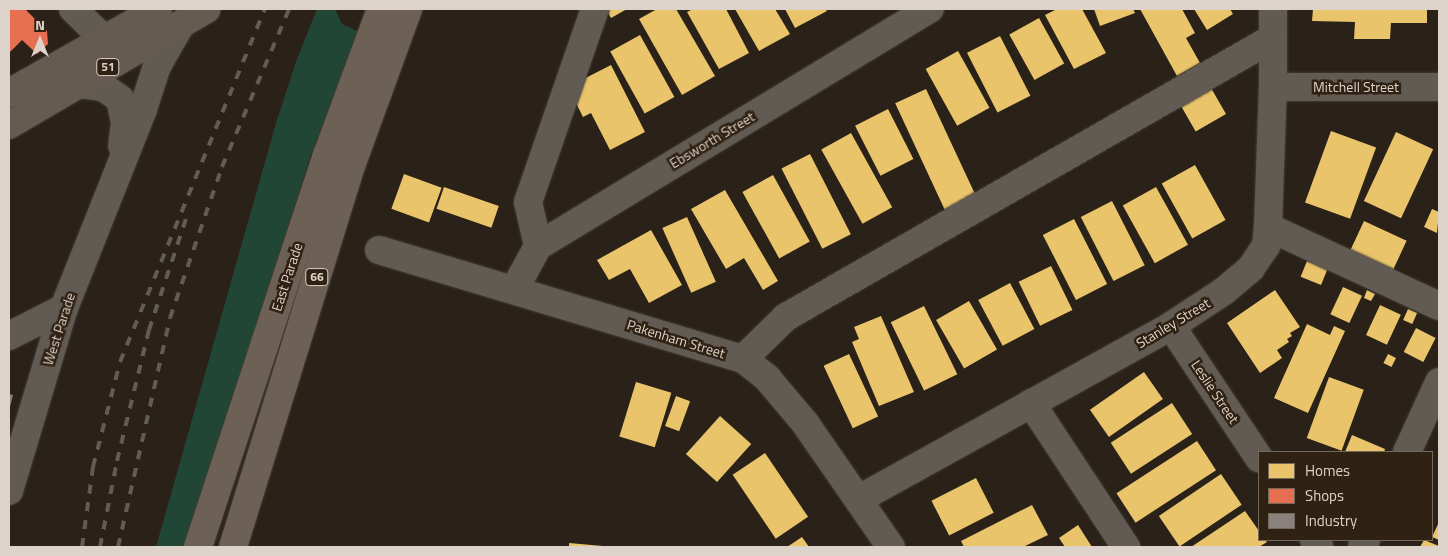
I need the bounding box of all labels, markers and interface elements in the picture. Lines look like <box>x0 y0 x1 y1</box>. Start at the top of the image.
text: N <box>35 14 45 35</box>
north arrow <box>15 15 65 65</box>
road number: 51 <box>96 58 120 76</box>
street label: Mitchell Street <box>1313 79 1399 95</box>
street label: Ebsworth Street <box>667 108 757 172</box>
street label: East Parade <box>268 241 306 313</box>
road number: 66 <box>304 268 330 286</box>
street label: West Parade <box>39 291 79 367</box>
street label: Stanley Street <box>1133 294 1213 352</box>
street label: Pakenham Street <box>625 316 727 362</box>
street label: Leslie Street <box>1188 357 1242 427</box>
legend <box>1258 451 1433 541</box>
text: Homes <box>1305 459 1350 482</box>
text: Shops <box>1305 484 1344 507</box>
text: Industry <box>1305 509 1357 532</box>

